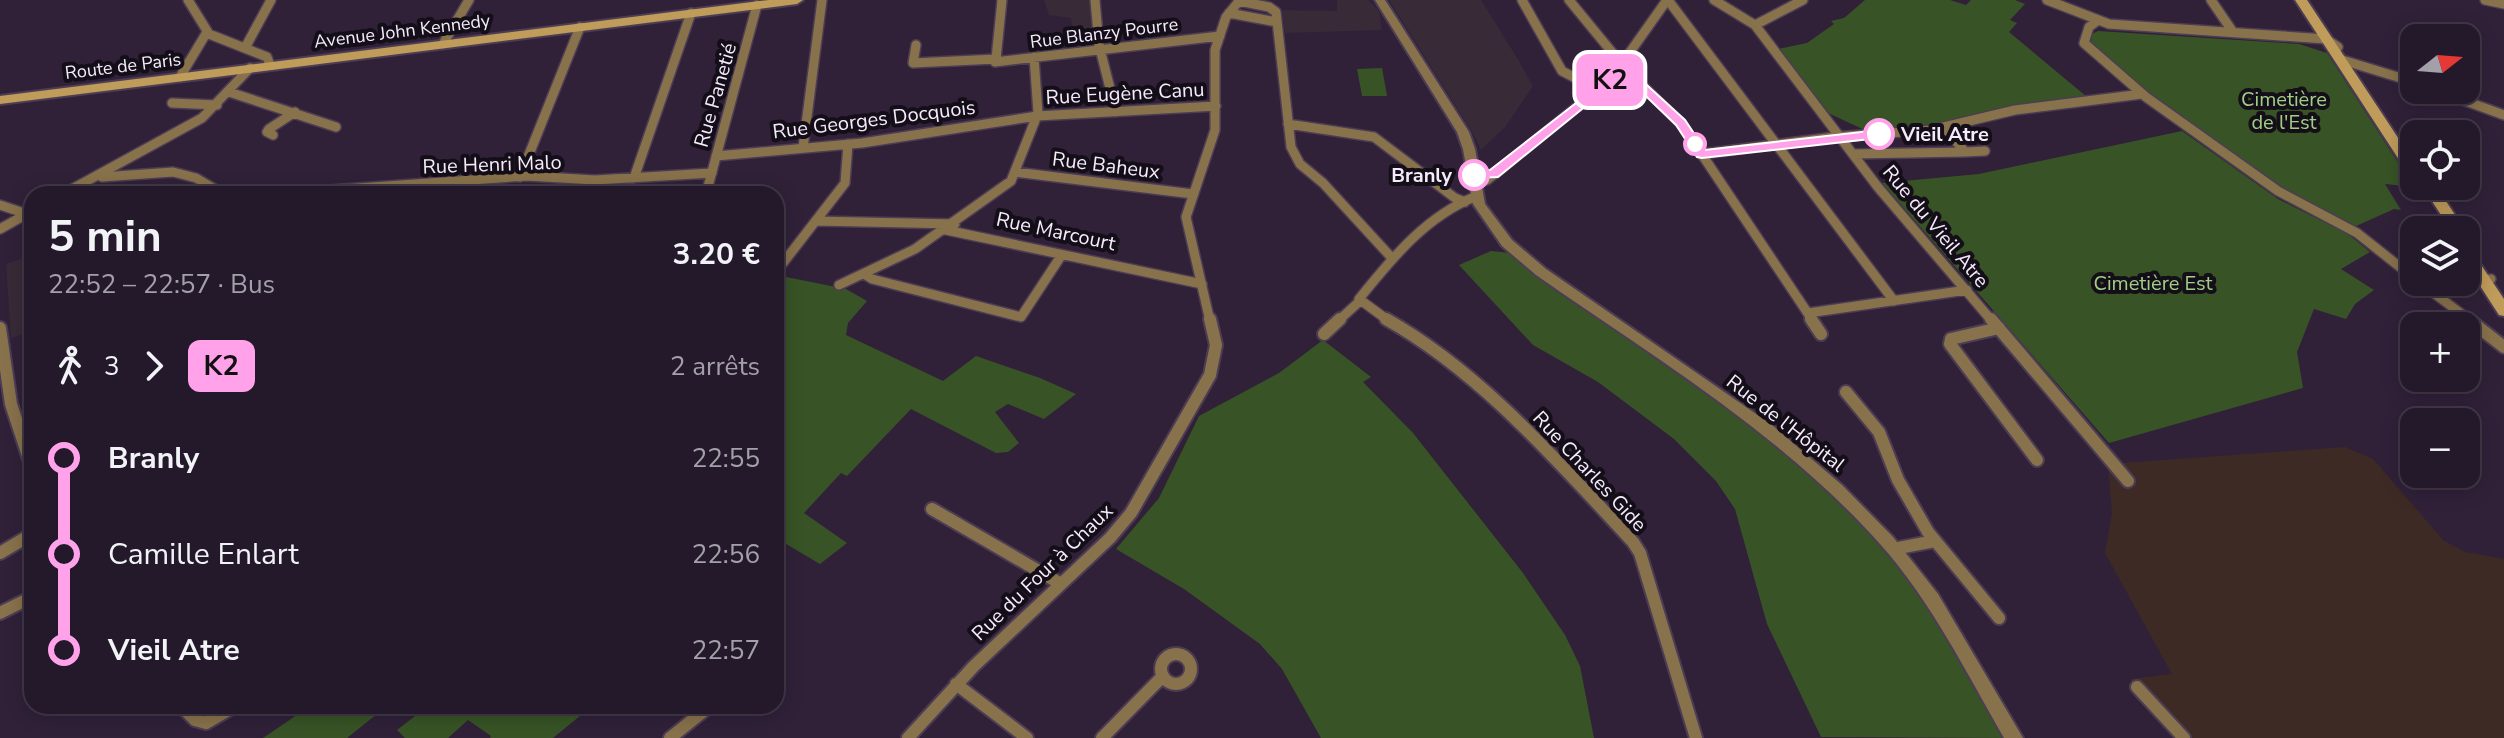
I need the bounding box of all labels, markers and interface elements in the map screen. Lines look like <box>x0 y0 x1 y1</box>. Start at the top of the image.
street label: Avenue John Kennedy <box>313 8 492 54</box>
street label: Rue Blanzy Pourre <box>1029 12 1179 54</box>
north arrow <box>2400 24 2480 104</box>
map controls <box>2400 24 2480 488</box>
street label: Rue Panetié <box>688 40 743 150</box>
street label: Route de Paris <box>64 47 182 85</box>
line badge: K2 <box>1574 54 1646 106</box>
text: K2 <box>1592 61 1628 99</box>
street label: Rue Eugène Canu <box>1045 76 1205 111</box>
park label: Cimetière de l'Est <box>2241 86 2327 136</box>
street label: Rue Georges Docquois <box>771 94 977 145</box>
marker: Vieil Atre <box>1864 119 1894 149</box>
button: locate <box>2400 120 2480 200</box>
place label: Vieil Atre <box>1900 121 1989 148</box>
unlabelled marker <box>1684 133 1706 155</box>
street label: Rue Baheux <box>1051 146 1162 186</box>
street label: Rue Henri Malo <box>422 149 562 180</box>
street label: Rue du Vieil Atre <box>1876 159 1995 293</box>
marker: Branly <box>1459 160 1489 190</box>
place label: Branly <box>1391 162 1452 189</box>
street label: Rue Marcourt <box>994 206 1119 258</box>
text: 5 min <box>48 207 162 267</box>
button: layers <box>2400 216 2480 296</box>
text: 3.20 € <box>672 234 760 275</box>
text: 22:52 – 22:57 · Bus <box>48 267 275 302</box>
park label: Cimetière Est <box>2094 270 2213 297</box>
button: + <box>2400 312 2480 392</box>
icon: walk <box>48 344 92 388</box>
icon: forward <box>132 344 176 388</box>
text: K2 <box>204 347 239 385</box>
text: 3 <box>104 349 120 384</box>
text: 2 arrêts <box>670 349 760 384</box>
street label: Rue de l'Hôpital <box>1721 369 1851 478</box>
street label: Rue Charles Gide <box>1527 405 1653 537</box>
button: − <box>2400 408 2480 488</box>
text: Branly <box>108 438 199 479</box>
text: 22:55 <box>692 441 760 476</box>
street label: Rue du Four à Chaux <box>966 498 1119 647</box>
text: Camille Enlart <box>108 534 299 575</box>
text: 22:56 <box>692 537 760 572</box>
text: Vieil Atre <box>108 630 240 671</box>
text: 22:57 <box>692 633 760 668</box>

